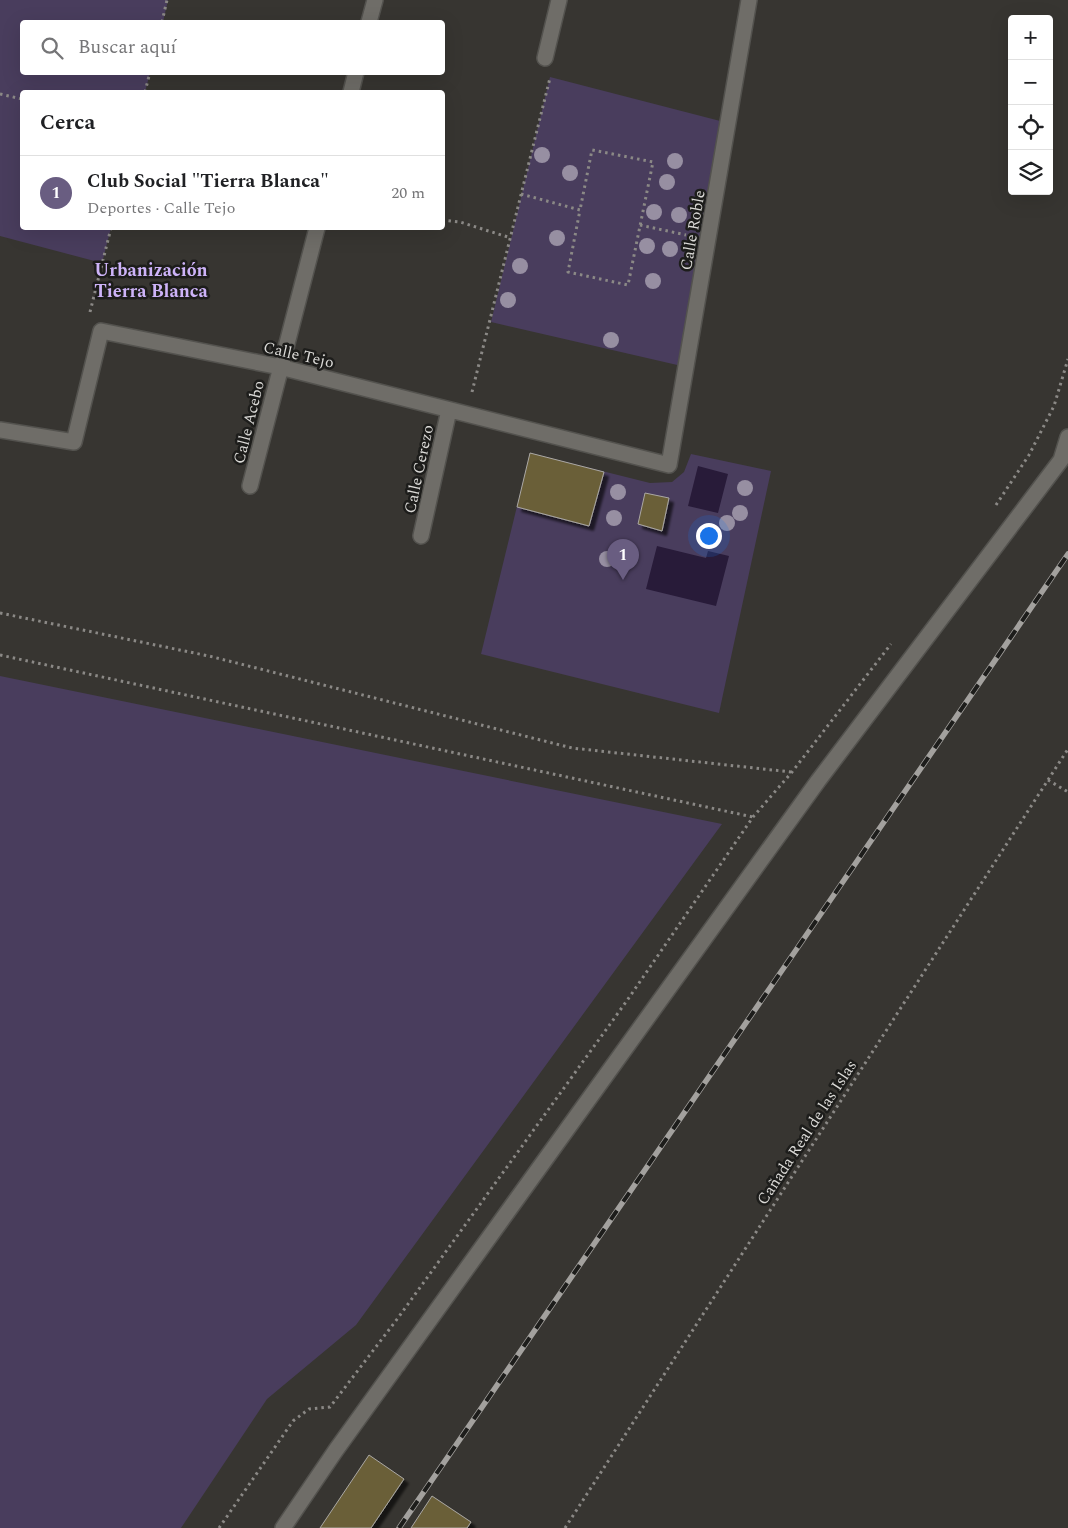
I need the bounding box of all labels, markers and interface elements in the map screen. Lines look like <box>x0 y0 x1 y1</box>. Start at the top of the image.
map controls <box>1008 15 1053 195</box>
button: + <box>1008 15 1053 60</box>
search box <box>20 20 445 75</box>
text: Buscar aquí <box>78 33 177 62</box>
icon: search <box>38 34 66 62</box>
button: − <box>1008 60 1053 105</box>
button: locate <box>1008 105 1053 150</box>
text: Cerca <box>40 107 95 139</box>
button: layers <box>1008 150 1053 195</box>
text: Club Social "Tierra Blanca" <box>87 167 329 196</box>
text: 1 <box>52 181 60 205</box>
text: 20 m <box>391 181 425 205</box>
street label: Calle Roble <box>674 188 712 272</box>
text: Deportes · Calle Tejo <box>87 196 236 220</box>
district label: Urbanización Tierra Blanca <box>94 257 209 305</box>
street label: Calle Tejo <box>261 335 337 375</box>
street label: Calle Acebo <box>227 378 271 467</box>
street label: Calle Cerezo <box>398 423 440 516</box>
your location <box>696 523 722 549</box>
pin: 1 <box>607 539 639 580</box>
street label: Cañada Real de las Islas <box>751 1055 863 1210</box>

